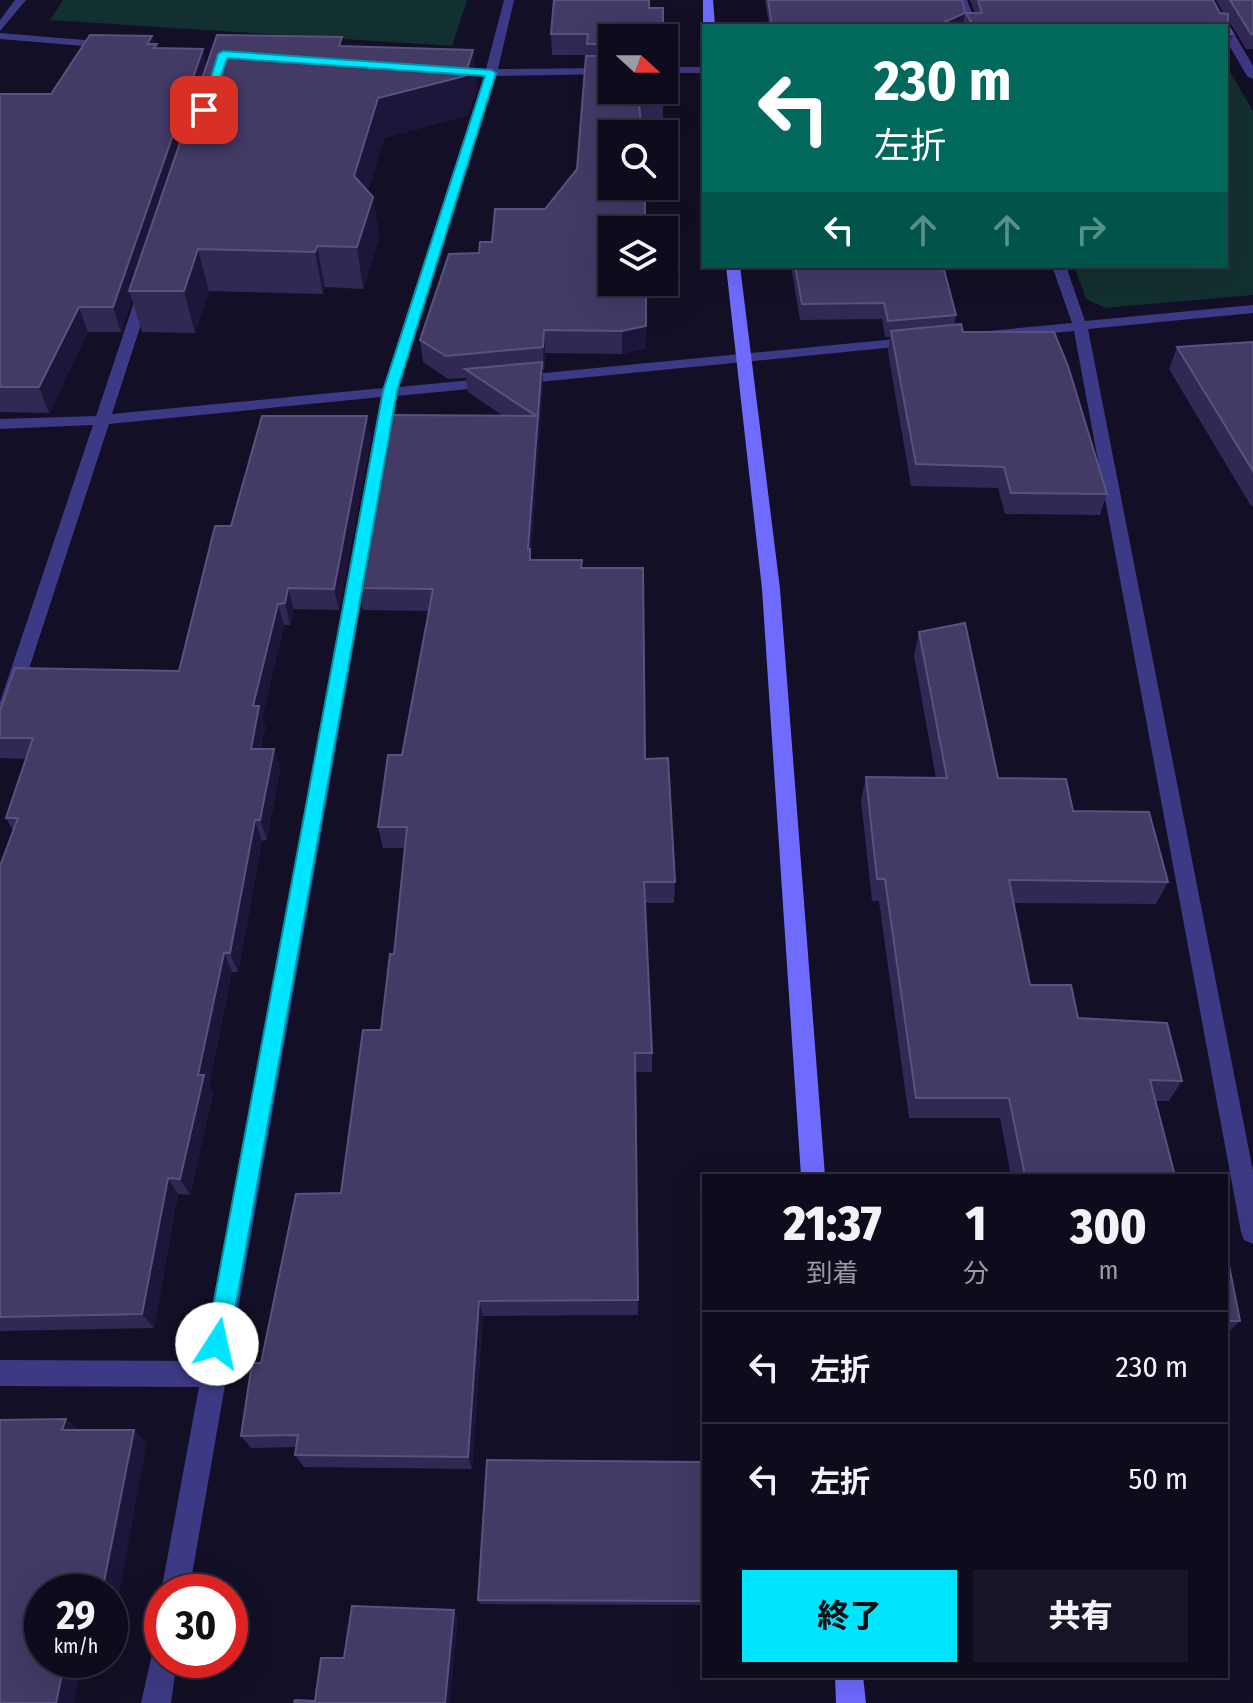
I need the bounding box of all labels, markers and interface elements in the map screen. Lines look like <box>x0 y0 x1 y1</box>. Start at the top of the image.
north arrow <box>598 24 678 104</box>
map controls <box>598 24 678 296</box>
text: 230 m <box>874 48 1011 115</box>
icon: left <box>742 56 846 160</box>
pin <box>170 76 238 144</box>
icon: arrive <box>182 88 226 132</box>
button: search <box>598 120 678 200</box>
text: 左折 <box>874 124 946 168</box>
icon: left <box>817 208 861 252</box>
icon: ahead <box>901 208 945 252</box>
icon: ahead <box>985 208 1029 252</box>
icon: right <box>1069 208 1113 252</box>
button: layers <box>598 216 678 296</box>
text: 21:37 <box>783 1195 882 1253</box>
text: 1 <box>966 1195 986 1253</box>
text: 300 <box>1070 1198 1147 1256</box>
text: m <box>1098 1255 1118 1286</box>
text: 到着 <box>806 1258 858 1289</box>
text: 分 <box>963 1258 989 1289</box>
position arrow <box>175 1302 259 1386</box>
icon: left <box>742 1345 786 1389</box>
text: 230 m <box>1116 1349 1188 1385</box>
text: 左折 <box>810 1352 870 1388</box>
icon: left <box>742 1457 786 1501</box>
text: 50 m <box>1128 1461 1188 1497</box>
text: 左折 <box>810 1464 870 1500</box>
button: 終了 <box>742 1570 957 1662</box>
button: 共有 <box>973 1570 1188 1662</box>
speed limit sign: 30 <box>144 1574 248 1678</box>
text: 29 <box>56 1592 95 1640</box>
text: km/h <box>54 1634 98 1658</box>

